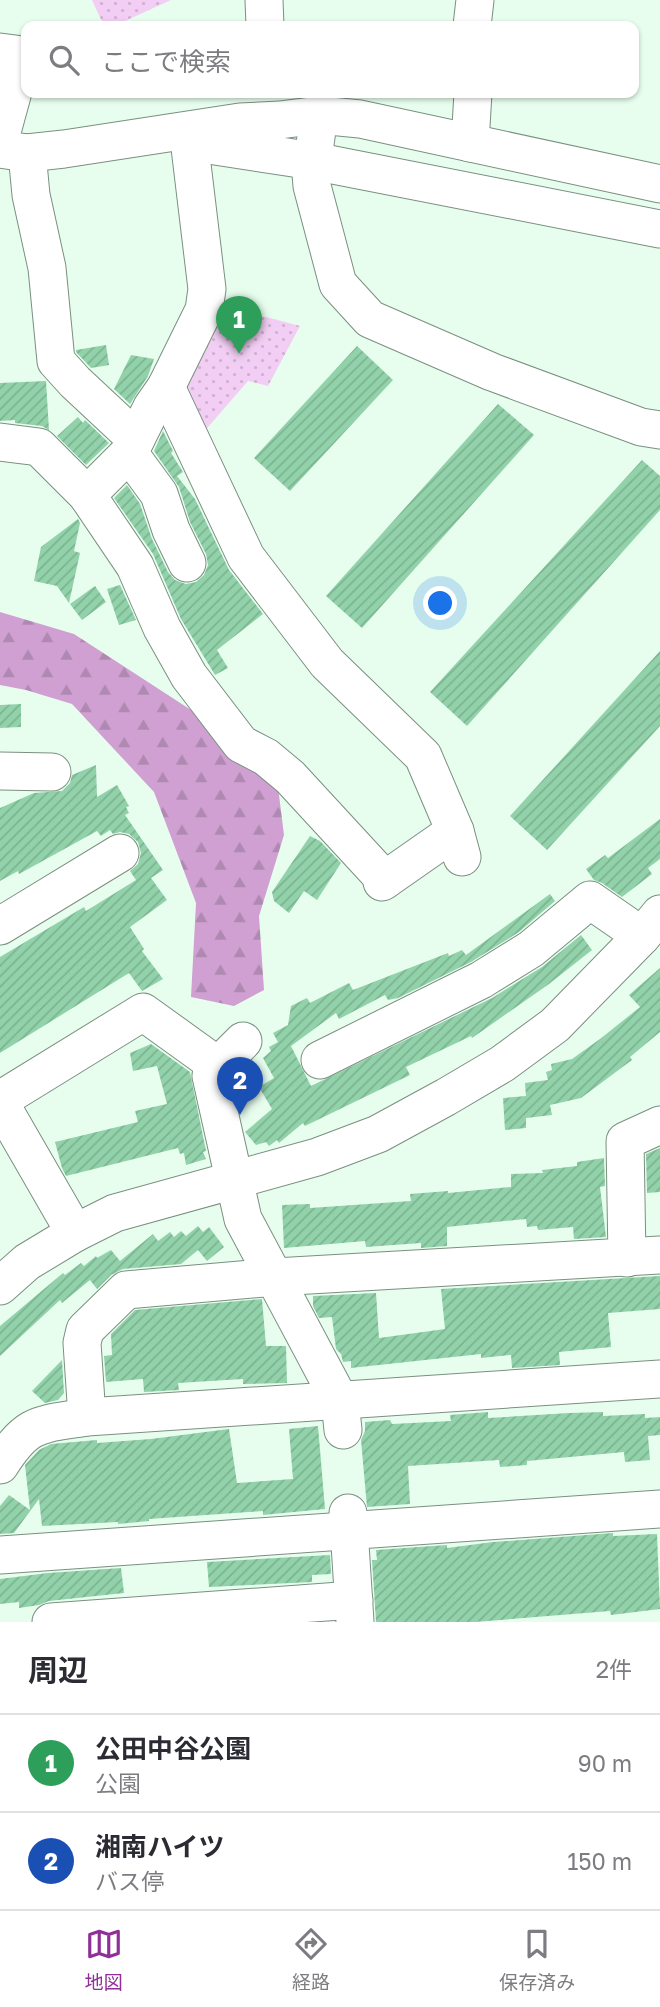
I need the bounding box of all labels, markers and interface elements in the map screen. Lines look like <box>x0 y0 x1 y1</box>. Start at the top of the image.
search box <box>21 21 639 98</box>
icon: search <box>45 41 83 79</box>
text: ここで検索 <box>101 46 231 77</box>
pin: 1 <box>216 296 262 354</box>
your location <box>423 586 457 620</box>
pin: 2 <box>217 1057 263 1115</box>
text: 周辺 <box>28 1652 88 1688</box>
text: 2件 <box>596 1655 632 1683</box>
text: 公田中谷公園 <box>95 1733 251 1764</box>
text: 1 <box>45 1749 57 1777</box>
text: 90 m <box>578 1749 632 1777</box>
text: 公園 <box>95 1769 141 1797</box>
text: 湘南ハイツ <box>95 1831 224 1862</box>
text: 2 <box>44 1847 58 1875</box>
text: 150 m <box>567 1847 632 1875</box>
text: バス停 <box>95 1867 164 1895</box>
tab: 地図 <box>85 1925 123 1994</box>
tab: 経路 <box>292 1925 330 1994</box>
tab: 保存済み <box>499 1925 575 1994</box>

